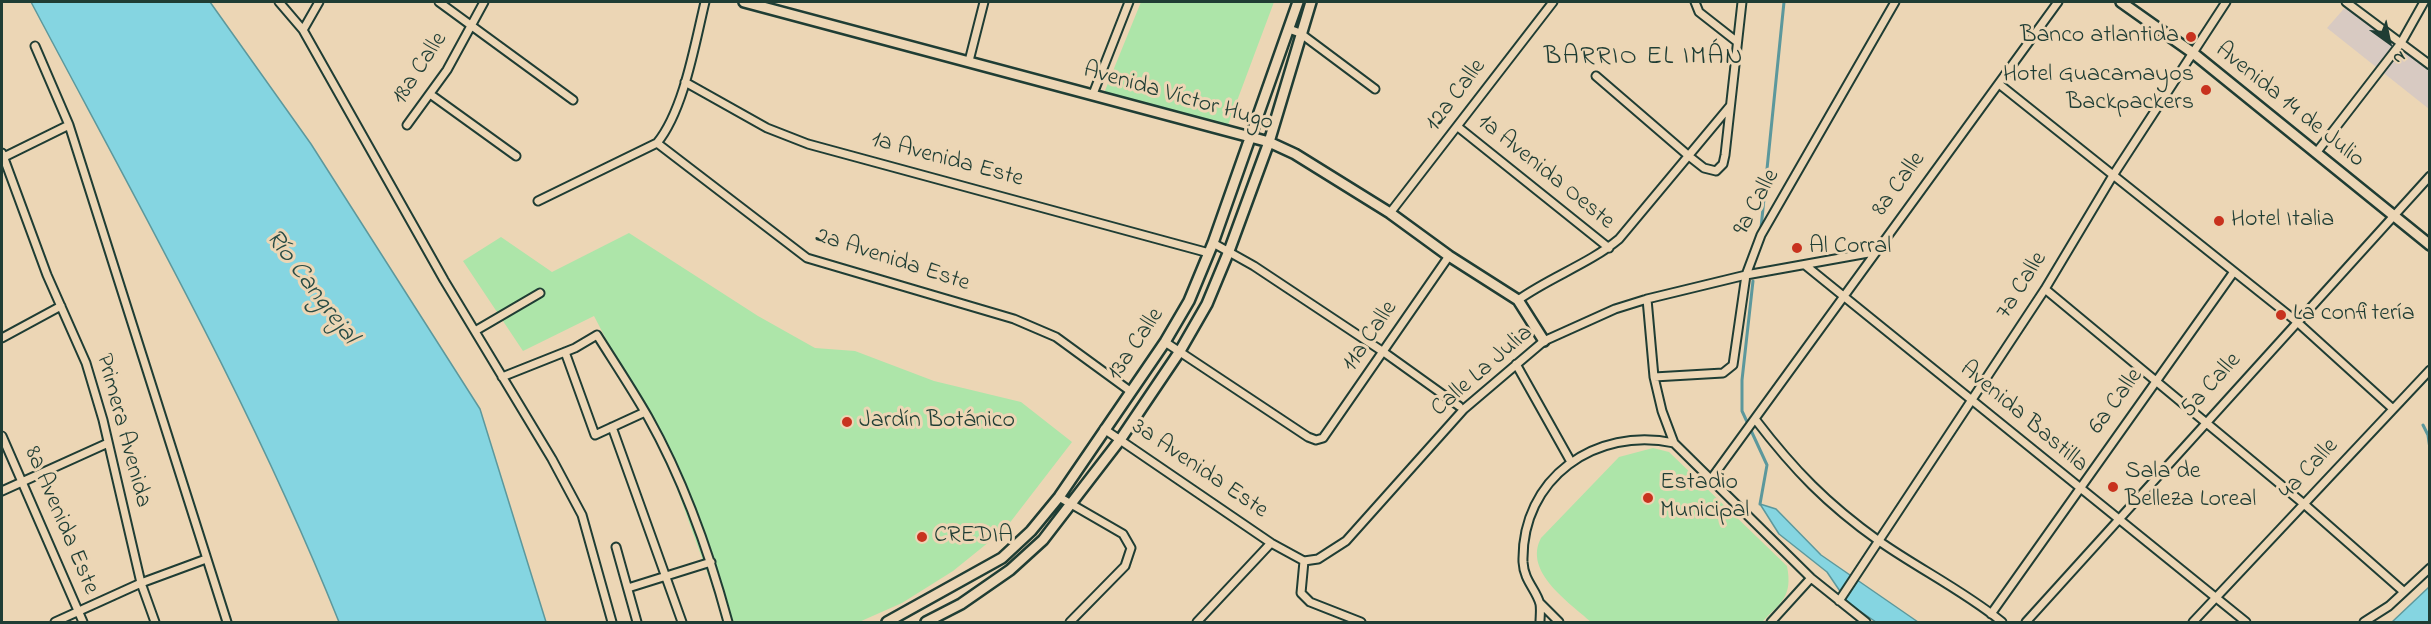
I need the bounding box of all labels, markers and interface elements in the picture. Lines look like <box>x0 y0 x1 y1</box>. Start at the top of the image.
north arrow <box>2359 12 2419 72</box>
place label: Banco atlantida <box>2020 23 2179 51</box>
street label: 18a Calle <box>387 27 455 111</box>
marker: Banco atlantida <box>2184 30 2198 44</box>
street label: Avenida 14 de Julio <box>2208 37 2370 175</box>
district label: BARRIO EL IMÁN <box>1544 43 1744 75</box>
text: N <box>2388 44 2410 70</box>
street label: 12a Calle <box>1420 54 1494 138</box>
street label: Avenida Víctor Hugo <box>1080 57 1276 139</box>
place label: Hotel Guacamayos Backpackers <box>2003 62 2194 118</box>
marker: Hotel Guacamayos Backpackers <box>2199 83 2213 97</box>
street label: 1a Avenida Oeste <box>1471 109 1619 237</box>
street label: 1a Avenida Este <box>868 127 1026 195</box>
street label: 8a Calle <box>1867 147 1933 223</box>
street label: 9a Calle <box>1729 165 1787 241</box>
place label: Hotel Italia <box>2231 207 2334 235</box>
marker: Hotel Italia <box>2212 214 2226 228</box>
street label: 2a Avenida Este <box>811 222 973 300</box>
water label: Río Cangrejal <box>257 225 363 351</box>
place label: Al Corral <box>1809 234 1891 262</box>
marker: Al Corral <box>1790 241 1804 255</box>
street label: 7a Calle <box>1991 247 2055 325</box>
street label: 11a Calle <box>1337 296 1405 378</box>
place label: La confitería <box>2293 301 2415 329</box>
street label: 13a Calle <box>1102 303 1172 387</box>
marker: La confitería <box>2274 308 2288 322</box>
street label: Calle La Julia <box>1426 320 1540 424</box>
street label: 5a Calle <box>2175 348 2249 424</box>
street label: Primera Avenida <box>88 351 156 511</box>
street label: Avenida Bastilla <box>1953 356 2093 480</box>
street label: 6a Calle <box>2083 363 2151 441</box>
place label: Jardín Botánico <box>859 408 1015 436</box>
street label: 3a Avenida Este <box>1125 414 1273 526</box>
marker: Jardín Botánico <box>840 415 854 429</box>
street label: 4a Calle <box>2274 433 2346 507</box>
street label: 8a Avenida Este <box>16 443 104 599</box>
place label: Sala de Belleza Loreal <box>2125 459 2256 515</box>
place label: Estadio Municipal <box>1660 470 1749 526</box>
marker: Sala de Belleza Loreal <box>2106 480 2120 494</box>
marker: Estadio Municipal <box>1641 491 1655 505</box>
place label: CREDIA <box>934 523 1013 551</box>
marker: CREDIA <box>915 530 929 544</box>

